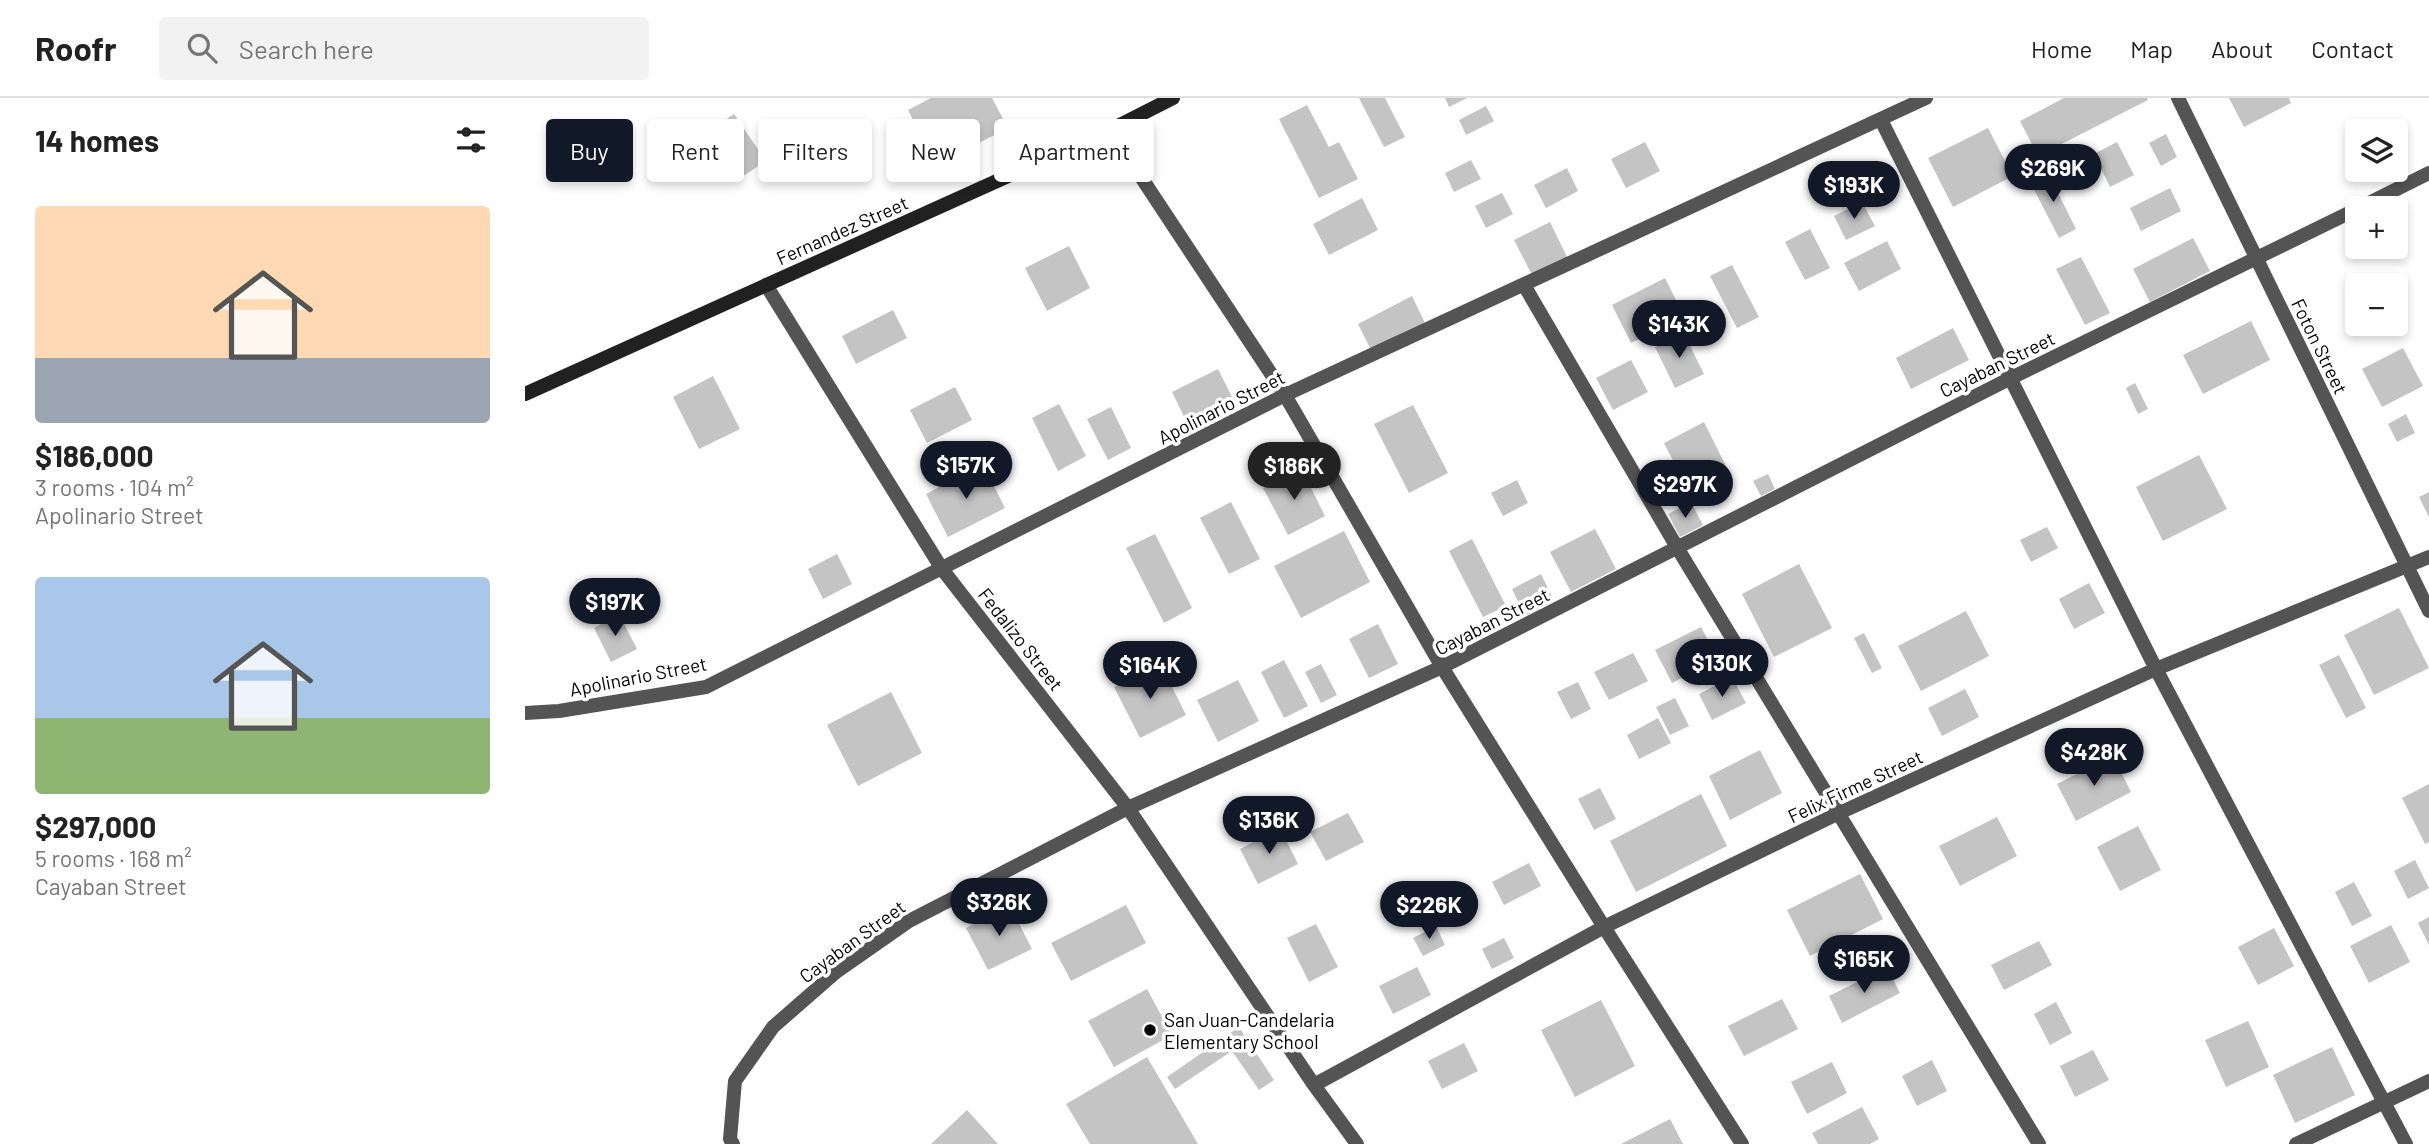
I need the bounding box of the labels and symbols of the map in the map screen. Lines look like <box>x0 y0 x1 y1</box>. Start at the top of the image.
pin: $269K <box>2004 144 2102 204</box>
pin: $193K <box>1805 162 1903 221</box>
street label: Fernandez Street <box>773 191 911 269</box>
street label: Foton Street <box>2287 295 2353 397</box>
pin: $143K <box>1630 300 1728 360</box>
street label: Cayaban Street <box>1936 326 2058 402</box>
street label: Apolinario Street <box>1154 365 1288 449</box>
pin: $157K <box>917 442 1015 501</box>
pin: $186K <box>1245 442 1343 502</box>
pin: $297K <box>1636 460 1734 520</box>
pin: $197K <box>566 578 664 638</box>
street label: Cayaban Street <box>1431 582 1553 660</box>
street label: Fedalizo Street <box>974 583 1068 695</box>
pin: $130K <box>1673 640 1771 699</box>
pin: $164K <box>1101 642 1199 701</box>
street label: Apolinario Street <box>567 651 709 701</box>
pin: $428K <box>2045 728 2143 788</box>
street label: Felix Firme Street <box>1784 745 1926 827</box>
pin: $136K <box>1220 796 1318 856</box>
pin: $326K <box>950 878 1048 938</box>
pin: $226K <box>1380 882 1478 941</box>
street label: Cayaban Street <box>795 895 909 987</box>
pin: $165K <box>1815 936 1913 995</box>
place label: San Juan-Candelaria Elementary School <box>1164 1008 1335 1053</box>
marker: San Juan-Candelaria Elementary School <box>1142 1022 1158 1038</box>

